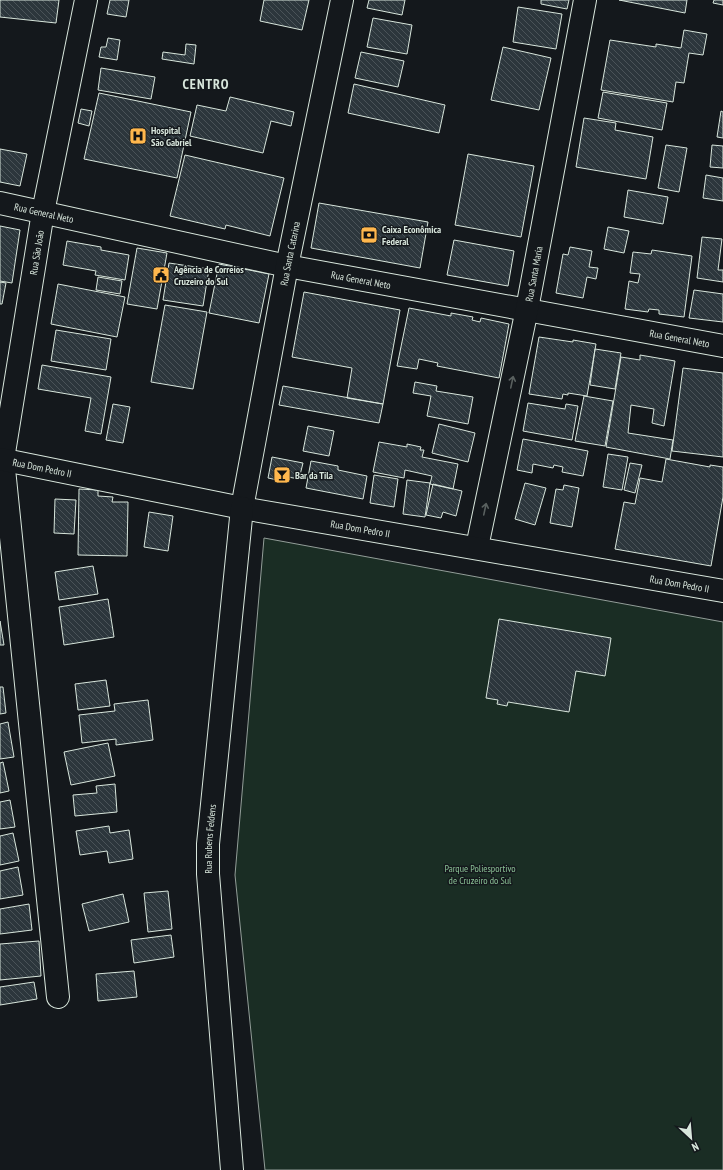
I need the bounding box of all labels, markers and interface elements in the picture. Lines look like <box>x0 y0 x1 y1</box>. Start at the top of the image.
district label: CENTRO <box>182 75 230 93</box>
place label: Hospital São Gabriel <box>151 124 192 149</box>
hospital icon: Hospital São Gabriel <box>128 126 148 146</box>
street label: Rua General Neto <box>13 200 75 225</box>
street label: Rua Santa Catarina <box>277 220 303 287</box>
place label: Caixa Econômica Federal <box>382 223 441 248</box>
bank icon: Caixa Econômica Federal <box>359 225 379 245</box>
street label: Rua São João <box>26 229 46 276</box>
street label: Rua Santa Maria <box>522 245 545 303</box>
place label: Agência de Correios Cruzeiro do Sul <box>173 263 244 288</box>
public building icon: Agência de Correios Cruzeiro do Sul <box>151 265 171 285</box>
street label: Rua General Neto <box>330 268 392 291</box>
street label: Rua General Neto <box>649 326 711 350</box>
one-way arrow <box>508 376 516 389</box>
street label: Rua Dom Pedro II <box>11 455 73 480</box>
bar icon: Bar da Tila <box>272 465 292 485</box>
place label: Bar da Tila <box>295 469 333 482</box>
one-way arrow <box>481 503 489 516</box>
street label: Rua Dom Pedro II <box>330 517 391 540</box>
street label: Rua Dom Pedro II <box>649 572 710 595</box>
street label: Rua Rubens Feldens <box>201 803 219 874</box>
park label: Parque Poliesportivo de Cruzeiro do Sul <box>444 862 516 887</box>
north arrow <box>671 1118 711 1158</box>
text: N <box>690 1139 701 1155</box>

